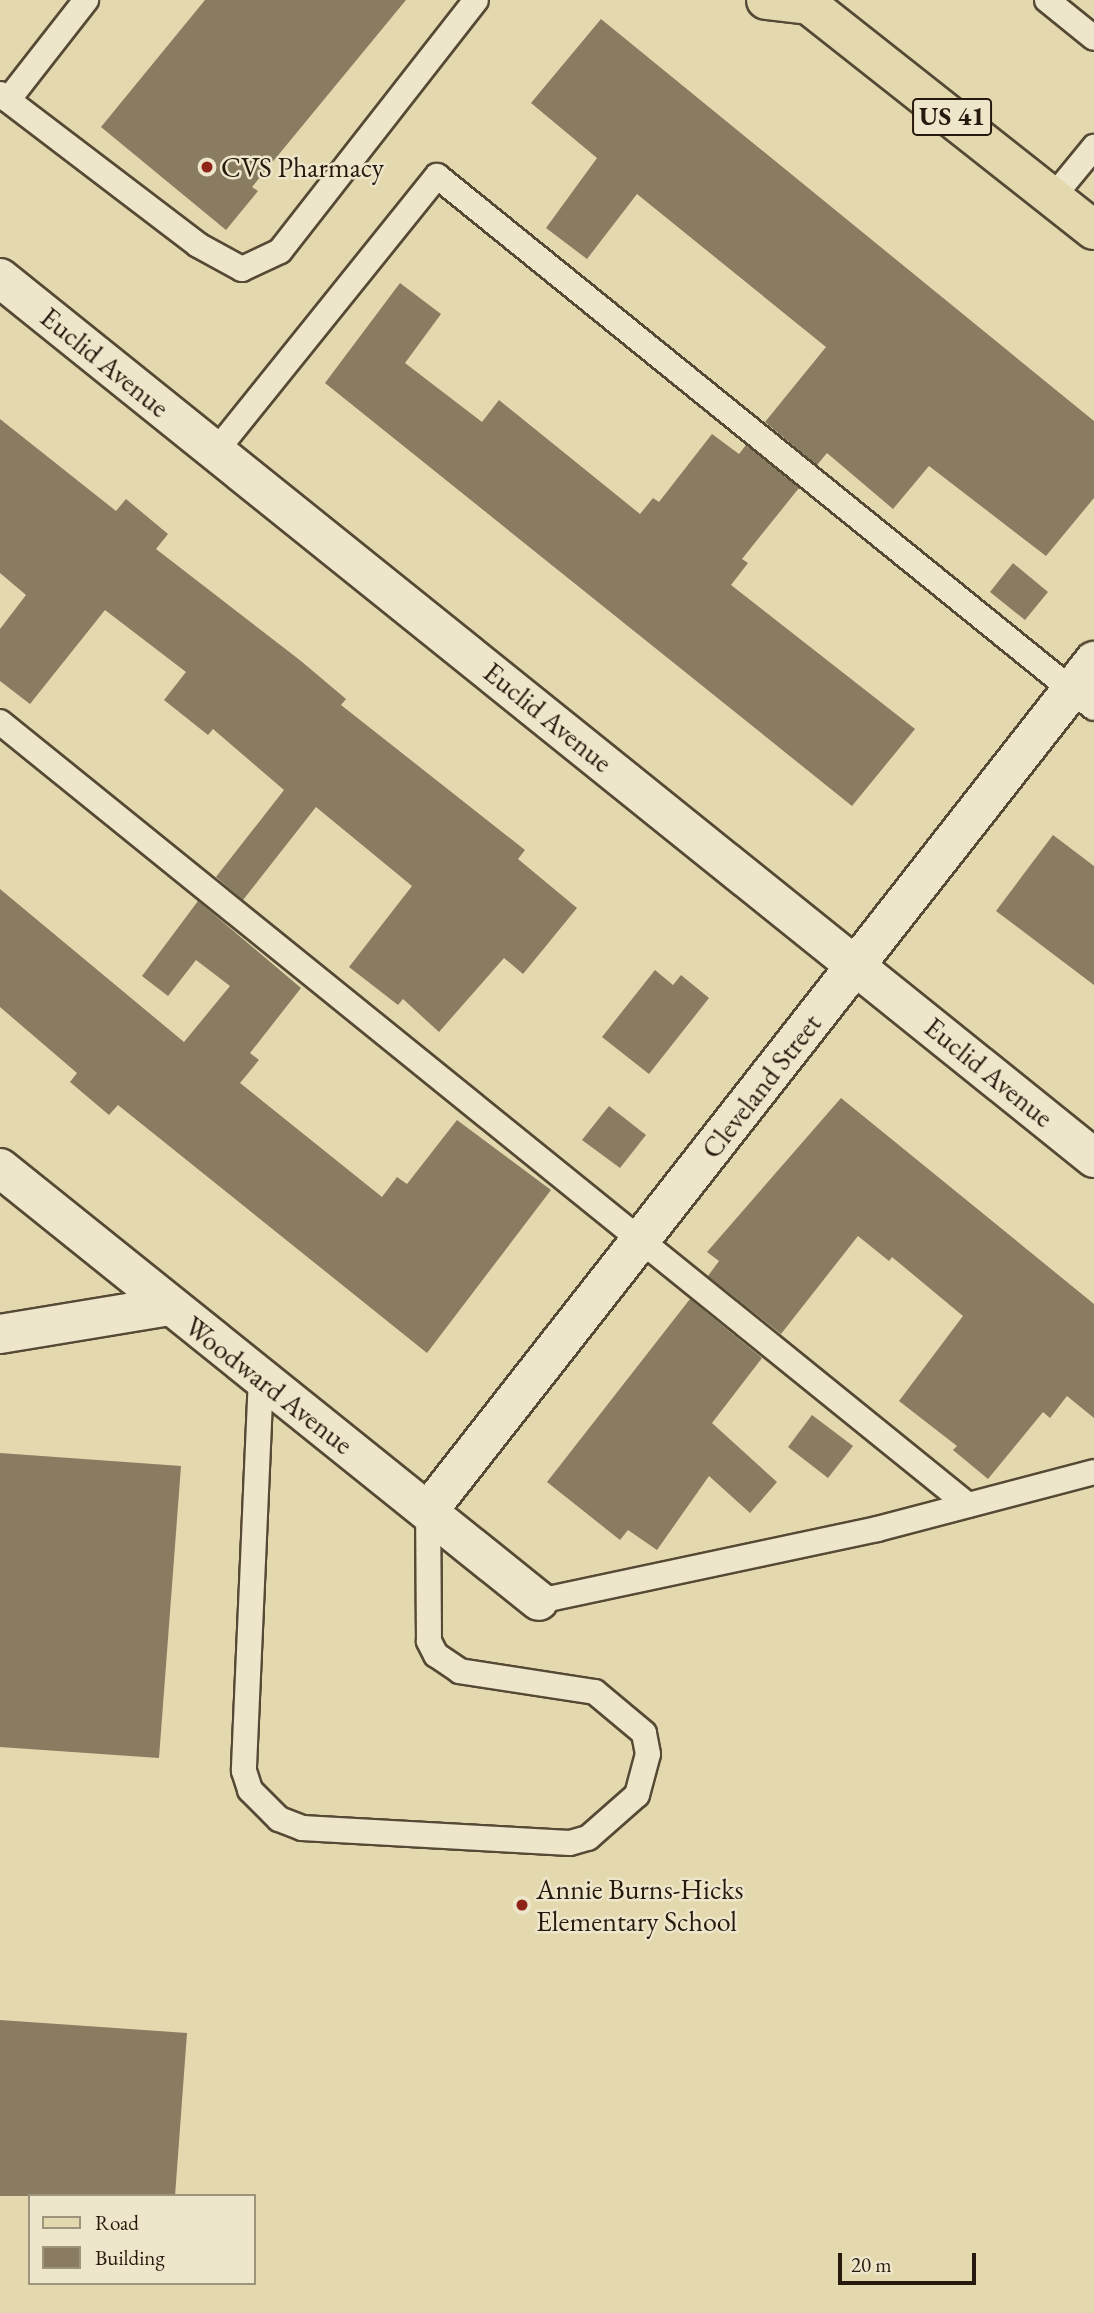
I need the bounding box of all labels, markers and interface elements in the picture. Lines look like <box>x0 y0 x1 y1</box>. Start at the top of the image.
road number: US 41 <box>912 94 992 140</box>
place label: CVS Pharmacy <box>221 150 384 184</box>
marker: CVS Pharmacy <box>199 159 215 175</box>
street label: Euclid Avenue <box>34 300 176 424</box>
street label: Euclid Avenue <box>477 655 619 779</box>
street label: Cleveland Street <box>694 1007 828 1165</box>
street label: Euclid Avenue <box>918 1010 1060 1134</box>
street label: Woodward Avenue <box>178 1309 360 1461</box>
place label: Annie Burns-Hicks Elementary School <box>536 1872 743 1938</box>
marker: Annie Burns-Hicks Elementary School <box>514 1897 530 1913</box>
legend <box>28 2194 256 2285</box>
text: Road <box>95 2209 139 2236</box>
scale bar <box>842 2240 980 2284</box>
text: Building <box>95 2244 165 2271</box>
text: 20 m <box>851 2251 892 2278</box>

